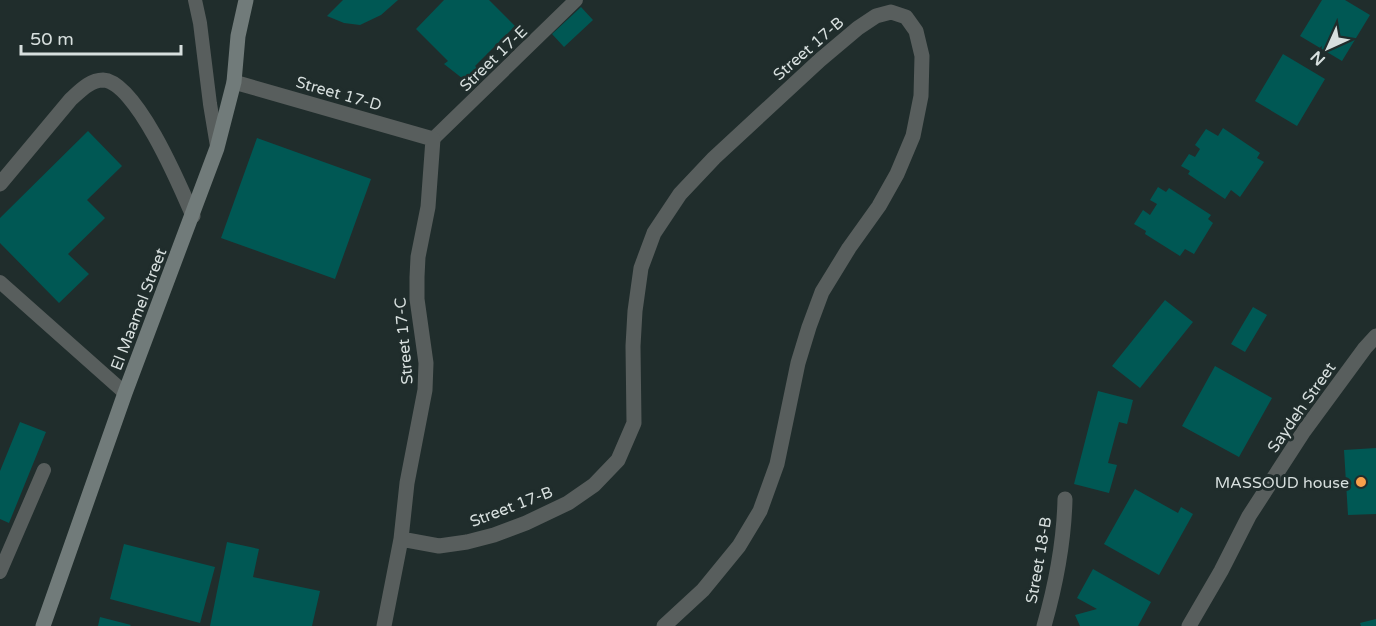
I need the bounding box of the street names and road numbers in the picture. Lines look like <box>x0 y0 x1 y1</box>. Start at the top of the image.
street label: Street 17-B <box>769 13 848 85</box>
street label: Street 17-E <box>456 22 532 96</box>
street label: Street 17-D <box>294 72 384 116</box>
street label: El Maamel Street <box>106 245 171 373</box>
street label: Street 17-C <box>390 297 418 385</box>
street label: Saydeh Street <box>1263 358 1340 457</box>
street label: Street 17-B <box>467 482 556 532</box>
street label: Street 18-B <box>1022 515 1056 605</box>

